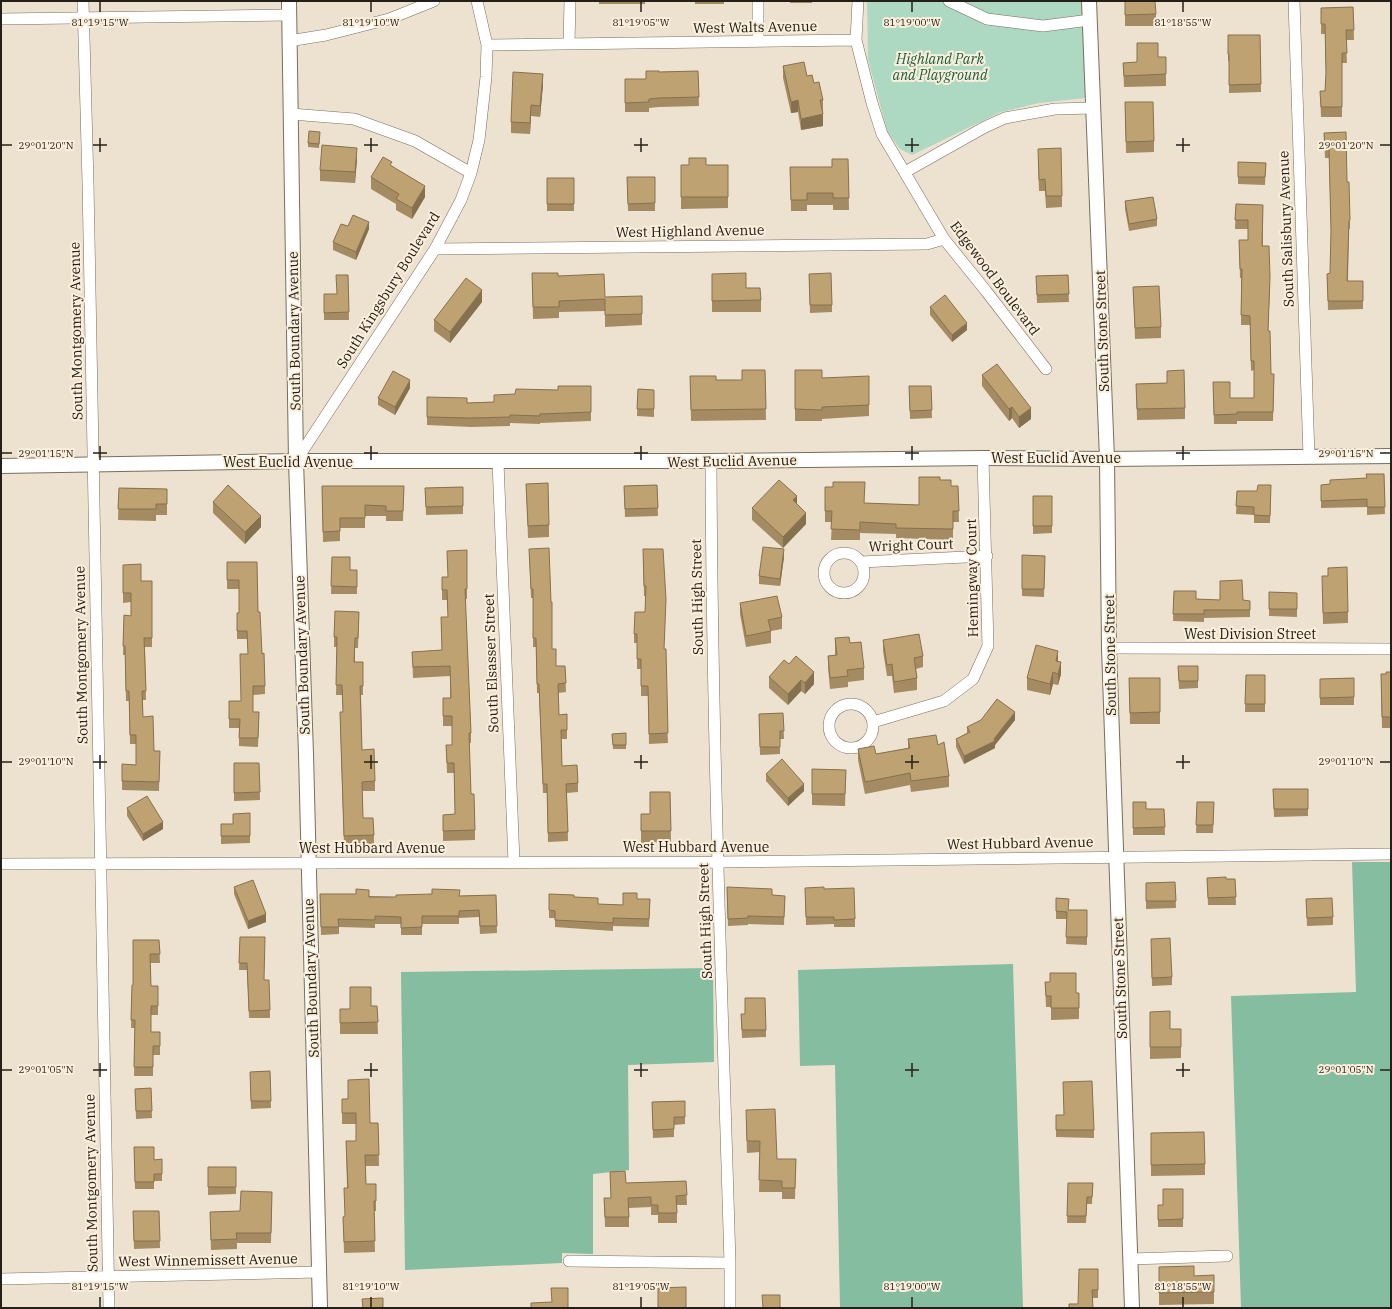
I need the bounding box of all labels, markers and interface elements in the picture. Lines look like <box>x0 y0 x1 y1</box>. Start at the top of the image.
text: 81°19'15"W <box>71 16 129 29</box>
text: 81°19'10"W <box>342 16 400 29</box>
text: 81°19'05"W <box>612 16 670 29</box>
text: 81°19'00"W <box>883 16 941 29</box>
text: 81°18'55"W <box>1154 16 1212 29</box>
street label: West Walts Avenue <box>693 17 817 37</box>
park label: Highland Park and Playground <box>893 50 988 84</box>
text: 29°01'20"N <box>19 139 74 152</box>
text: 29°01'20"N <box>1319 139 1374 152</box>
street label: South Salisbury Avenue <box>1274 150 1298 308</box>
street label: South Kingsbury Boulevard <box>332 208 444 372</box>
street label: Edgewood Boulevard <box>946 217 1044 339</box>
street label: West Highland Avenue <box>615 221 765 241</box>
street label: South Montgomery Avenue <box>65 242 87 420</box>
street label: South Boundary Avenue <box>284 251 304 411</box>
street label: South Stone Street <box>1091 270 1113 392</box>
text: 29°01'15"N <box>19 447 74 460</box>
text: 29°01'15"N <box>1319 447 1374 460</box>
street label: West Euclid Avenue <box>991 449 1121 467</box>
street label: West Euclid Avenue <box>667 451 797 471</box>
street label: West Euclid Avenue <box>223 453 353 471</box>
street label: Hemingway Court <box>962 518 982 637</box>
street label: Wright Court <box>868 535 954 555</box>
street label: South High Street <box>687 539 707 655</box>
street label: South Montgomery Avenue <box>70 566 92 744</box>
street label: South Boundary Avenue <box>290 575 314 735</box>
street label: South Elsasser Street <box>480 593 502 733</box>
street label: South Stone Street <box>1100 594 1120 716</box>
street label: West Division Street <box>1184 625 1316 643</box>
text: 29°01'10"N <box>19 755 74 768</box>
text: 29°01'10"N <box>1319 755 1374 768</box>
street label: West Hubbard Avenue <box>946 833 1094 853</box>
street label: West Hubbard Avenue <box>623 838 769 856</box>
street label: West Hubbard Avenue <box>299 839 445 857</box>
street label: South High Street <box>694 863 716 979</box>
street label: South Boundary Avenue <box>299 898 323 1058</box>
street label: South Stone Street <box>1109 917 1131 1039</box>
text: 29°01'05"N <box>19 1063 74 1076</box>
text: 29°01'05"N <box>1319 1063 1374 1076</box>
street label: South Montgomery Avenue <box>80 1094 102 1272</box>
street label: West Winnemissett Avenue <box>118 1249 298 1271</box>
text: 81°19'15"W <box>71 1280 129 1293</box>
text: 81°19'10"W <box>342 1280 400 1293</box>
text: 81°19'05"W <box>612 1280 670 1293</box>
text: 81°19'00"W <box>883 1280 941 1293</box>
text: 81°18'55"W <box>1154 1280 1212 1293</box>

